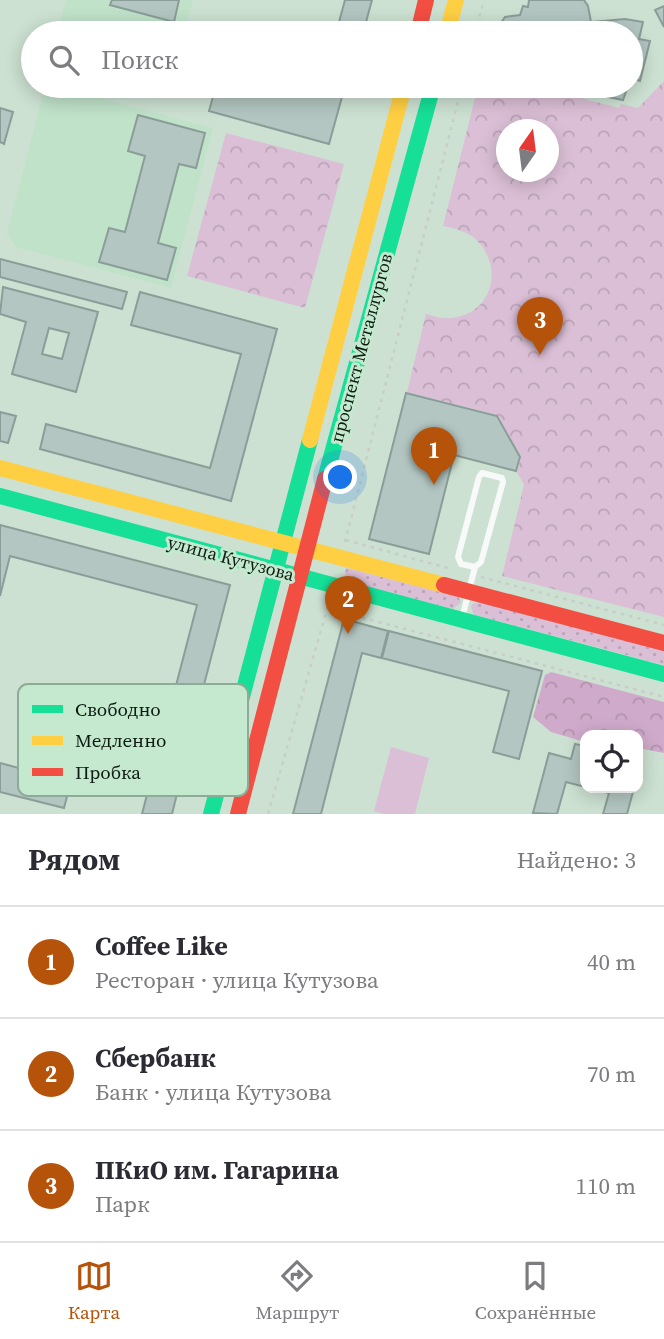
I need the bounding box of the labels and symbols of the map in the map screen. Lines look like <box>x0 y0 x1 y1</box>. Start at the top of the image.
north arrow <box>496 119 559 182</box>
street label: проспект Металлургов <box>324 251 398 445</box>
pin: 3 <box>517 297 563 355</box>
pin: 1 <box>411 427 457 485</box>
your location <box>323 460 357 494</box>
street label: улица Кутузова <box>165 529 298 587</box>
pin: 2 <box>325 576 371 634</box>
legend <box>18 684 248 796</box>
text: Свободно <box>75 696 161 722</box>
text: Медленно <box>75 727 166 753</box>
text: Пробка <box>75 759 141 785</box>

